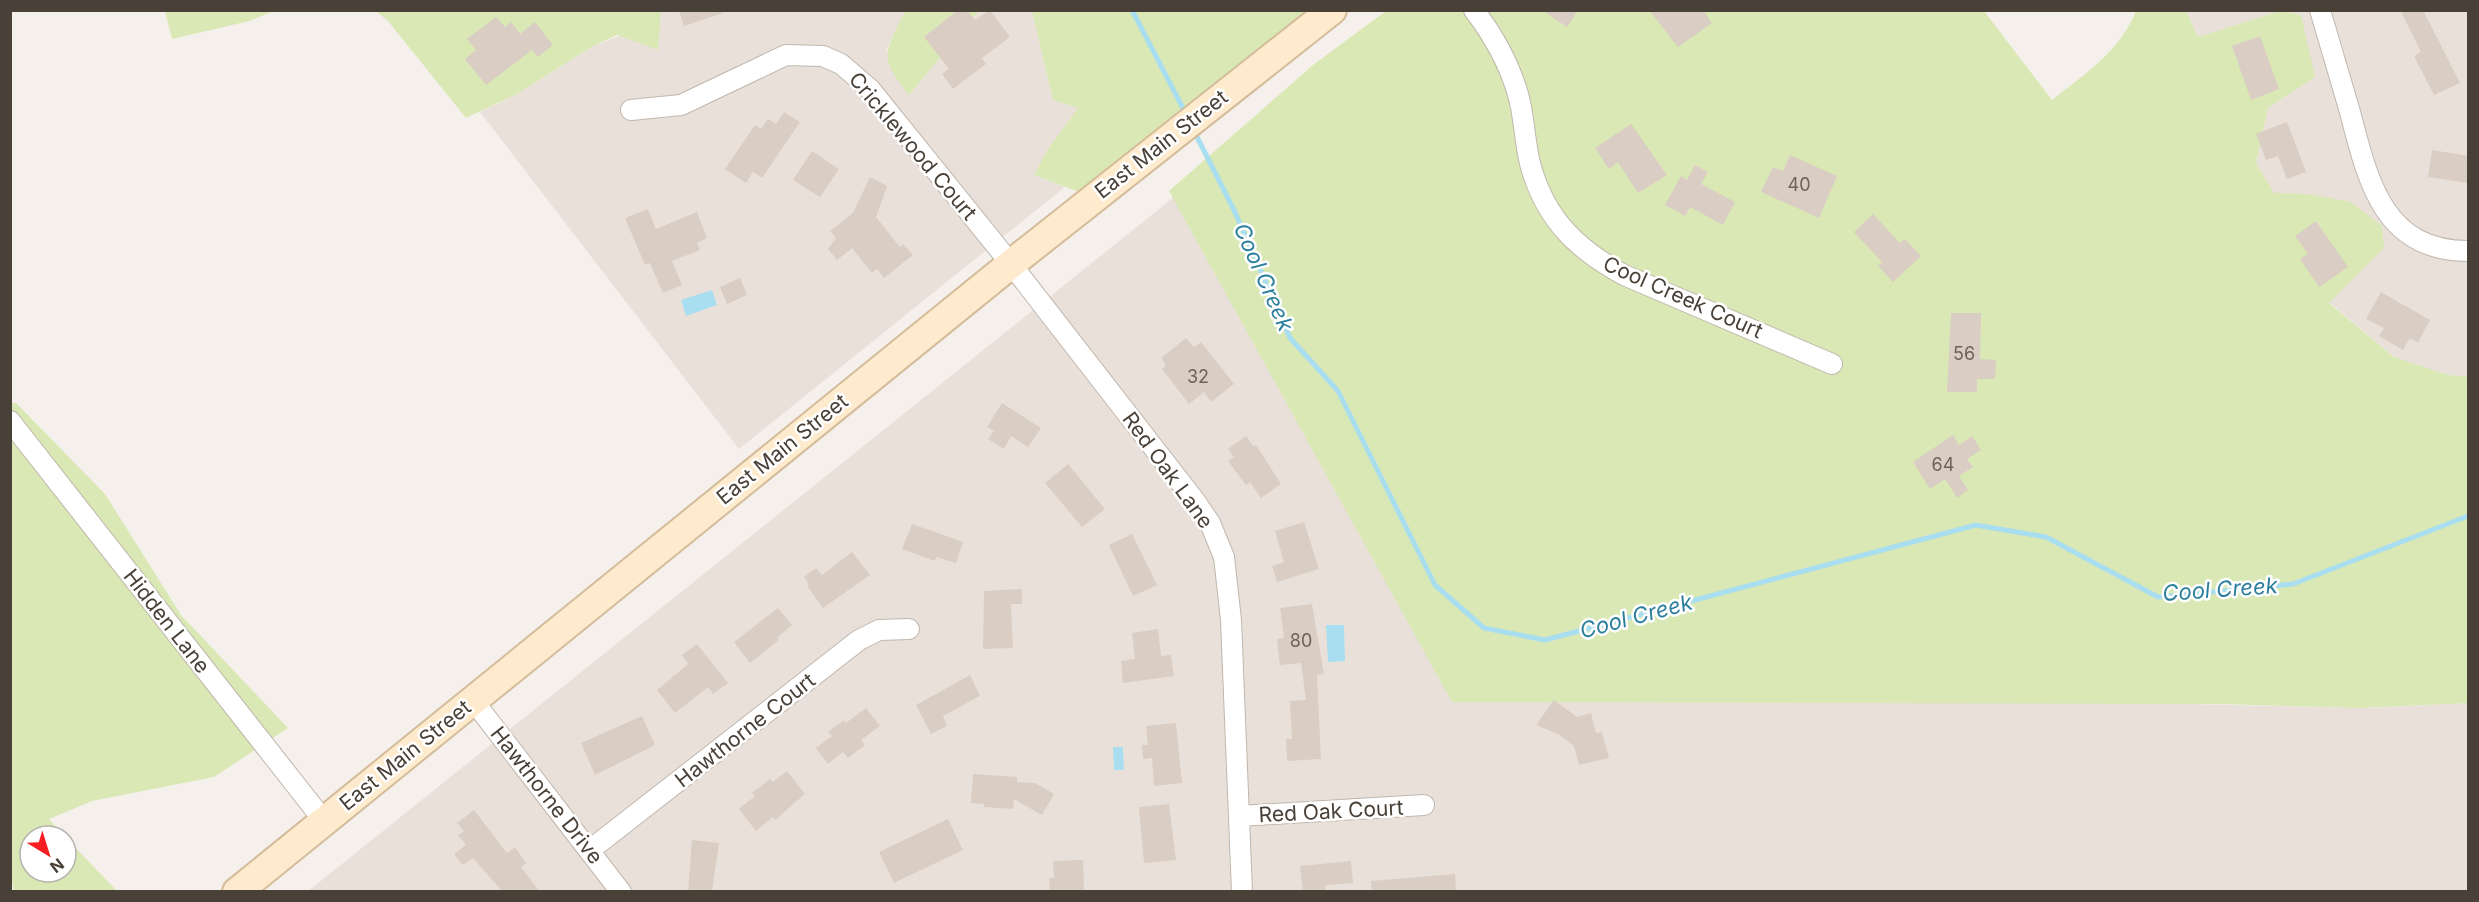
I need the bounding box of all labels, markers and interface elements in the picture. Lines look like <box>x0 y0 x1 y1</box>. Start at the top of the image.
street label: Cricklewood Court <box>844 67 982 225</box>
street label: East Main Street <box>1090 84 1233 204</box>
house number: 40 <box>1788 174 1810 195</box>
water label: Cool Creek <box>1229 219 1300 336</box>
street label: Cool Creek Court <box>1599 251 1767 343</box>
house number: 56 <box>1953 343 1975 364</box>
house number: 32 <box>1187 366 1209 387</box>
street label: East Main Street <box>711 388 853 510</box>
street label: Red Oak Lane <box>1117 407 1219 533</box>
house number: 64 <box>1932 454 1954 475</box>
street label: Hidden Lane <box>119 564 215 678</box>
water label: Cool Creek <box>2162 572 2279 606</box>
water label: Cool Creek <box>1577 588 1696 643</box>
house number: 80 <box>1290 630 1312 651</box>
street label: Hawthorne Court <box>670 668 820 792</box>
street label: East Main Street <box>334 694 476 816</box>
street label: Hawthorne Drive <box>486 721 608 869</box>
street label: Red Oak Court <box>1258 795 1404 827</box>
north arrow <box>18 824 78 884</box>
text: N <box>46 854 68 877</box>

